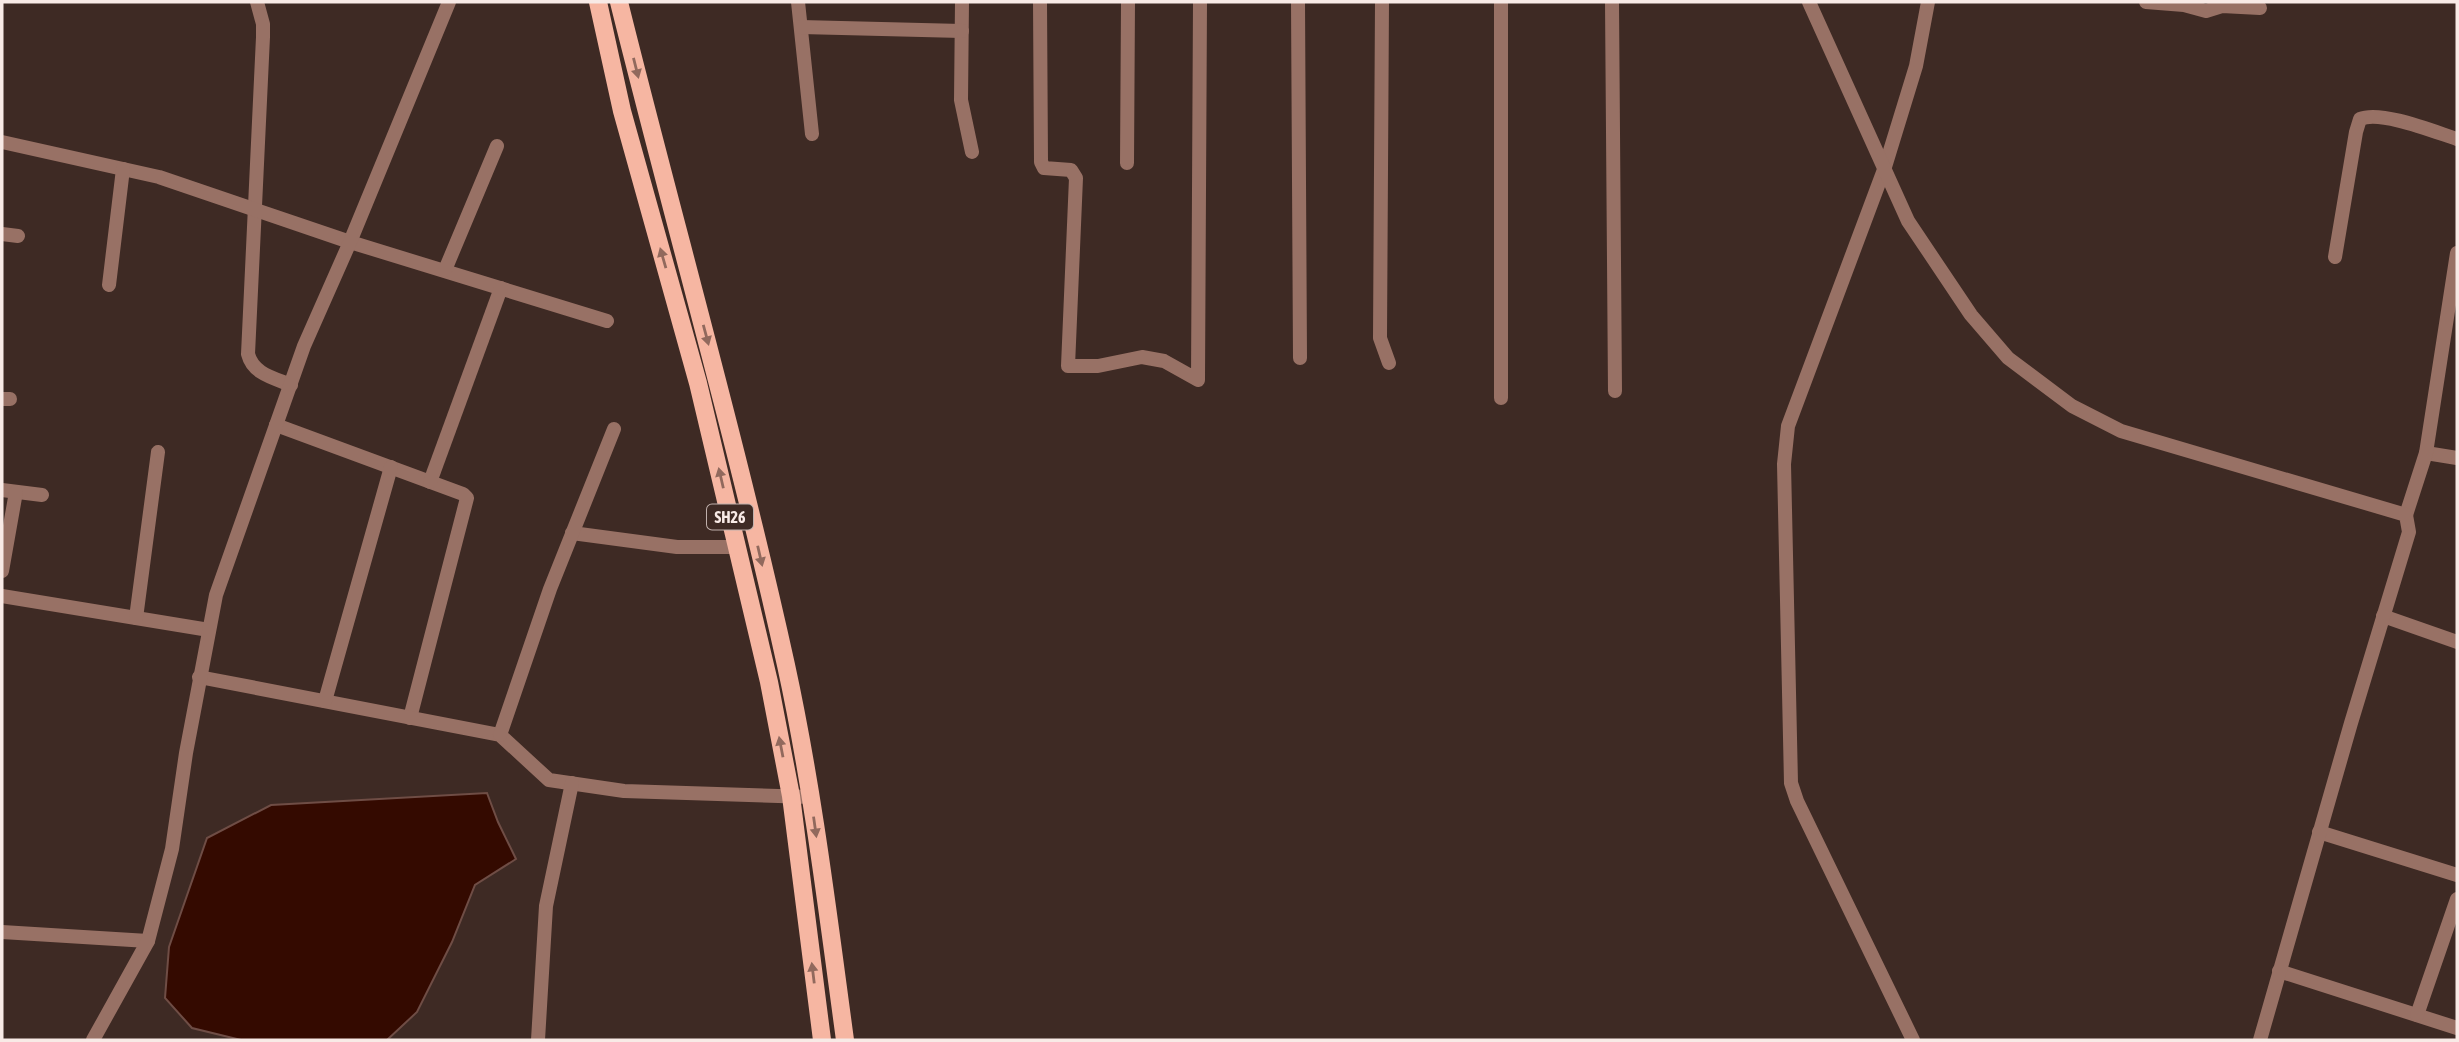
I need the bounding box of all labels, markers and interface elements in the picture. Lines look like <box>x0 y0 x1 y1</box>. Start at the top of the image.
one-way arrow <box>631 57 642 79</box>
one-way arrow <box>657 247 668 269</box>
one-way arrow <box>701 325 712 347</box>
one-way arrow <box>715 467 726 489</box>
road number: SH26 <box>707 504 753 530</box>
one-way arrow <box>755 546 766 568</box>
one-way arrow <box>776 736 787 758</box>
one-way arrow <box>810 816 821 838</box>
one-way arrow <box>808 961 819 983</box>

